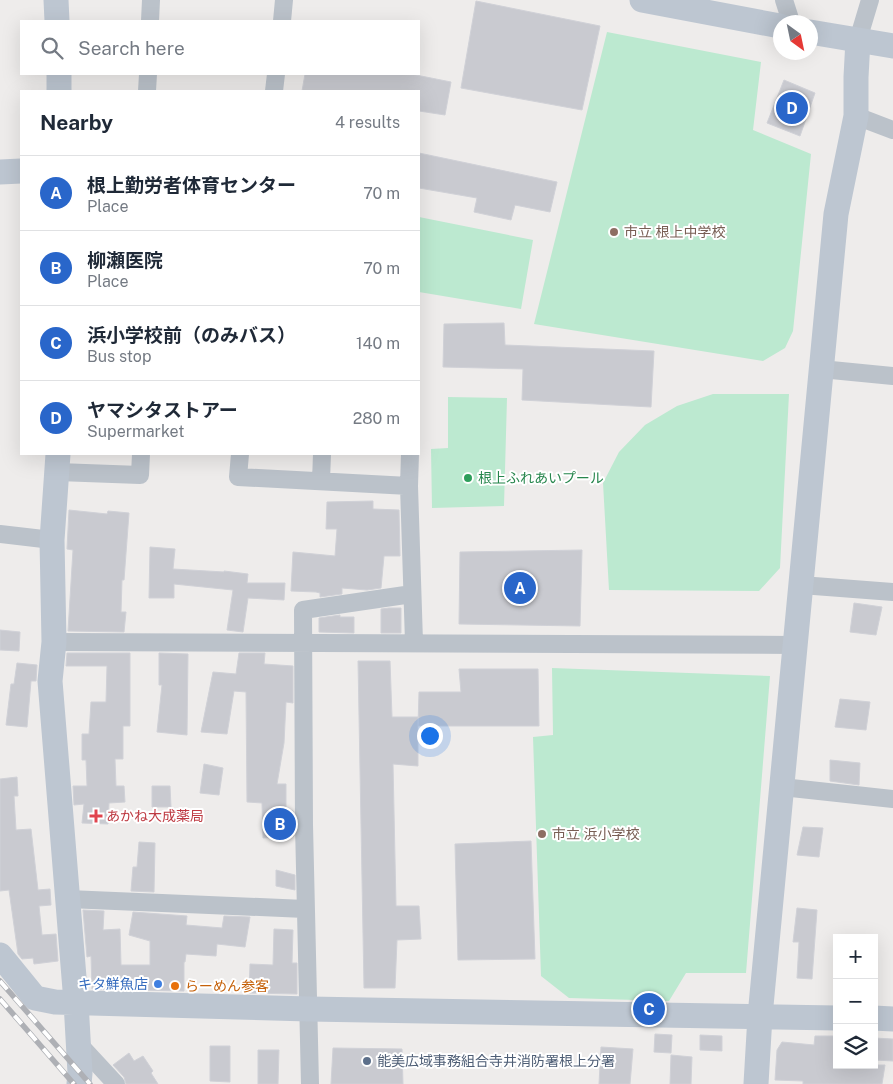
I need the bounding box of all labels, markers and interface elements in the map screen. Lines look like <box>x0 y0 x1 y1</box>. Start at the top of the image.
north arrow <box>773 15 818 60</box>
search box <box>20 20 420 75</box>
icon: search <box>38 34 66 62</box>
text: Search here <box>78 37 185 59</box>
pin: D <box>776 89 808 127</box>
text: Nearby <box>40 110 113 135</box>
text: 4 results <box>335 113 400 132</box>
text: 根上勤労者体育センター <box>87 174 296 196</box>
text: A <box>50 184 62 203</box>
text: 70 m <box>363 184 400 203</box>
text: Place <box>87 197 129 216</box>
place label: 市立 根上中学校 <box>624 224 725 240</box>
marker: 市立 根上中学校 <box>608 226 620 238</box>
text: 柳瀬医院 <box>87 249 163 271</box>
text: B <box>51 259 61 278</box>
text: 70 m <box>363 259 400 278</box>
text: Place <box>87 272 129 291</box>
text: 浜小学校前（のみバス） <box>87 324 296 346</box>
text: C <box>50 334 62 353</box>
text: 140 m <box>356 334 400 353</box>
text: Bus stop <box>87 347 151 366</box>
text: ヤマシタストアー <box>87 399 238 421</box>
text: D <box>50 409 62 428</box>
text: 280 m <box>353 409 400 428</box>
text: Supermarket <box>87 422 184 441</box>
place label: 根上ふれあいプール <box>478 470 604 486</box>
marker: 根上ふれあいプール <box>462 472 474 484</box>
pin: A <box>504 569 536 607</box>
your location <box>417 723 443 749</box>
pin: B <box>264 805 296 843</box>
place label: あかね大成薬局 <box>106 808 204 824</box>
marker: あかね大成薬局 <box>90 810 102 822</box>
place label: 市立 浜小学校 <box>552 826 639 842</box>
marker: 市立 浜小学校 <box>536 828 548 840</box>
map controls <box>833 934 878 1069</box>
button: + <box>833 934 878 979</box>
place label: キタ鮮魚店 <box>78 976 148 992</box>
marker: キタ鮮魚店 <box>152 978 164 990</box>
place label: らーめん参客 <box>185 978 269 994</box>
button: − <box>833 979 878 1024</box>
marker: らーめん参客 <box>169 980 181 992</box>
pin: C <box>633 990 665 1028</box>
button: layers <box>833 1024 878 1069</box>
place label: 能美広域事務組合寺井消防署根上分署 <box>377 1053 615 1069</box>
marker: 能美広域事務組合寺井消防署根上分署 <box>361 1055 373 1067</box>

